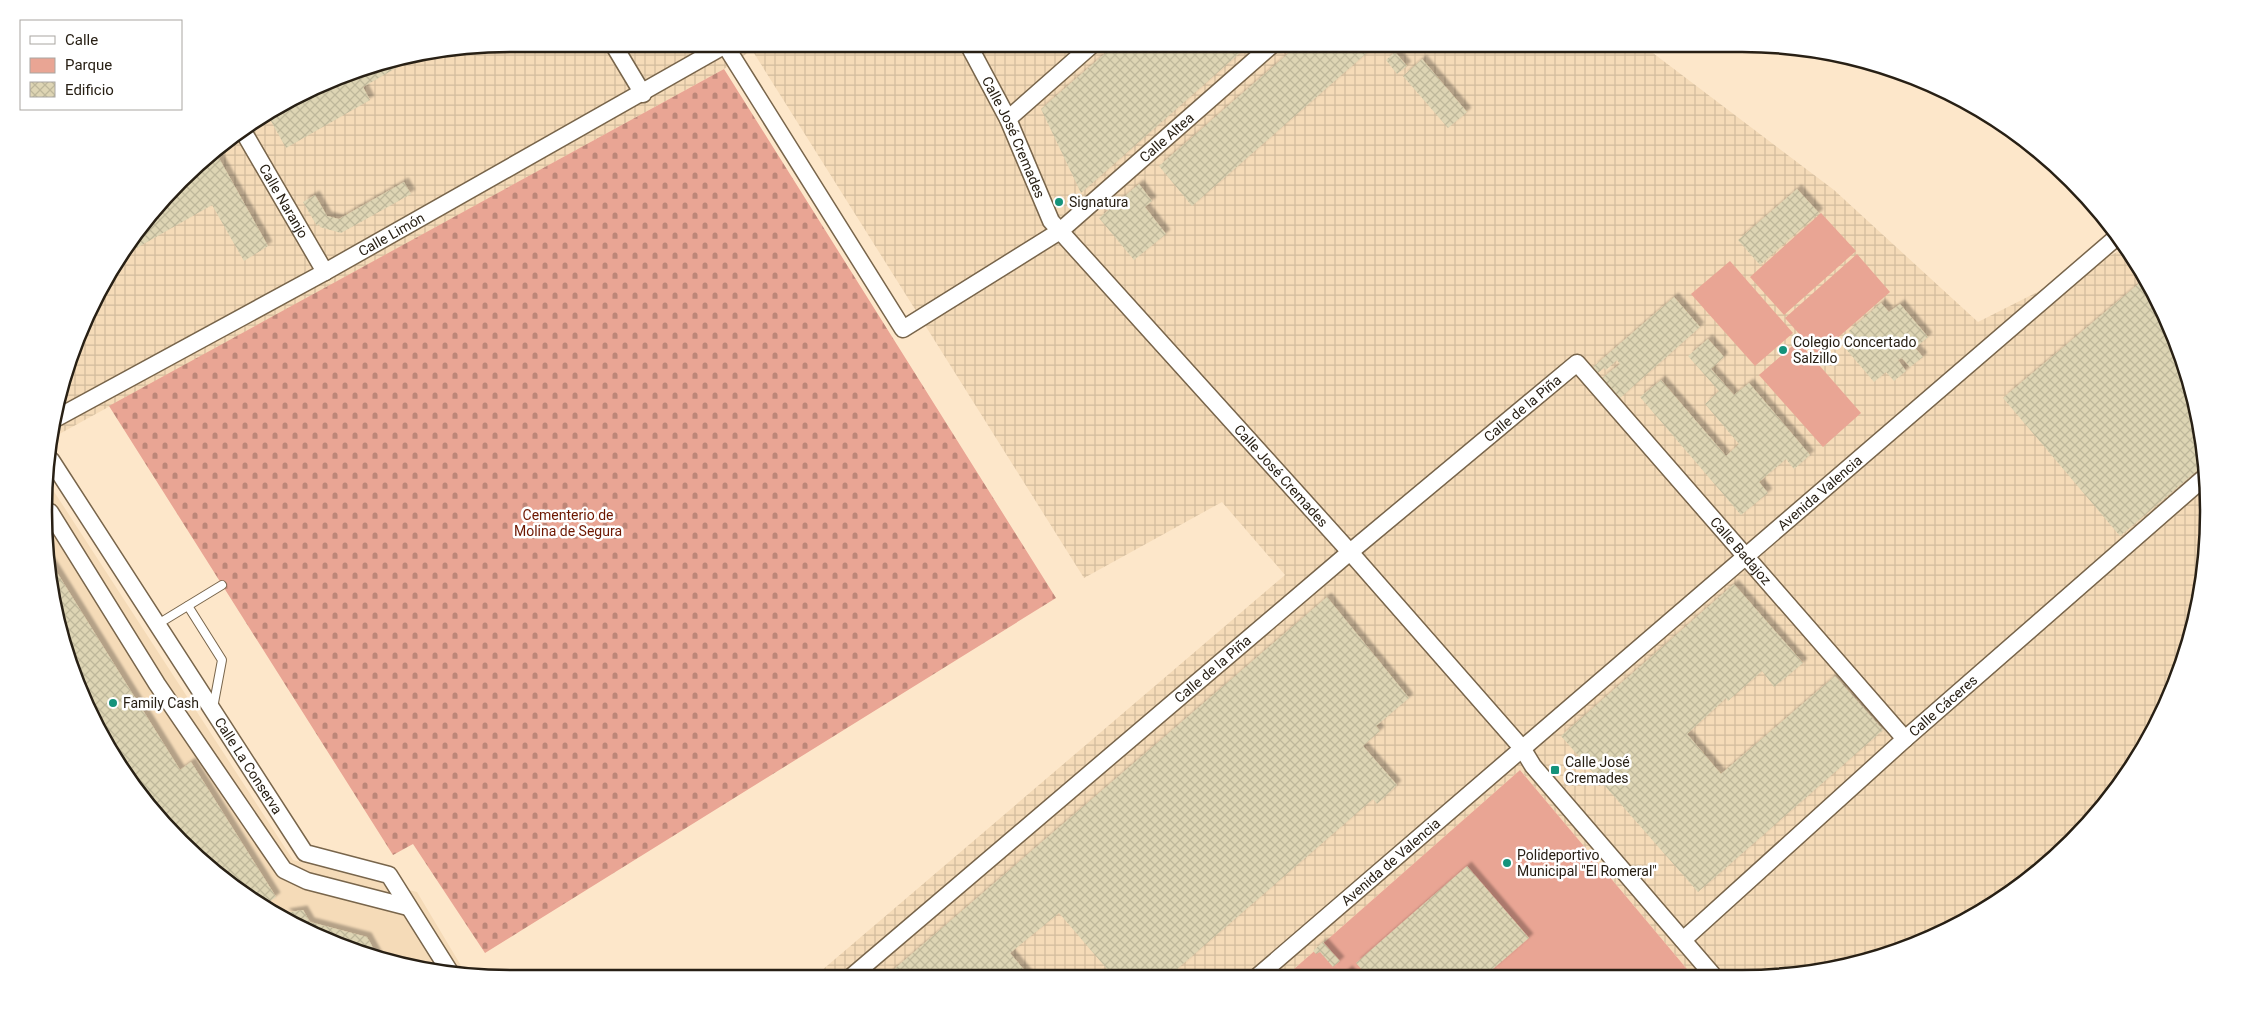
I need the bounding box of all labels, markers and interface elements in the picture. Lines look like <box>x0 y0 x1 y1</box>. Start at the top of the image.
legend <box>20 20 182 110</box>
text: Calle <box>65 31 98 49</box>
text: Parque <box>65 56 112 74</box>
street label: Calle José Cremades <box>979 74 1048 200</box>
text: Edificio <box>65 81 114 99</box>
street label: Calle Altea <box>1136 109 1197 165</box>
street label: Calle Naranjo <box>256 161 312 241</box>
place label: Signatura <box>1069 194 1128 210</box>
marker: Signatura <box>1053 196 1065 208</box>
street label: Calle Limón <box>356 209 427 259</box>
place label: Colegio Concertado Salzillo <box>1793 334 1916 366</box>
marker: Colegio Concertado Salzillo <box>1777 344 1789 356</box>
street label: Calle de la Piña <box>1481 372 1564 445</box>
street label: Calle José Cremades <box>1231 421 1331 530</box>
street label: Avenida Valencia <box>1774 452 1865 533</box>
park label: Cementerio de Molina de Segura <box>514 507 622 539</box>
street label: Calle Badajoz <box>1707 514 1775 588</box>
street label: Calle de la Piña <box>1171 632 1254 706</box>
street label: Calle Cáceres <box>1906 672 1980 740</box>
place label: Family Cash <box>123 695 199 711</box>
marker: Family Cash <box>107 697 119 709</box>
street label: Calle La Conserva <box>212 714 286 817</box>
place label: Calle José Cremades <box>1565 754 1630 786</box>
marker: Calle José Cremades <box>1549 764 1561 776</box>
street label: Avenida de Valencia <box>1338 815 1443 909</box>
place label: Polideportivo Municipal "El Romeral" <box>1517 847 1657 879</box>
marker: Polideportivo Municipal "El Romeral" <box>1501 857 1513 869</box>

